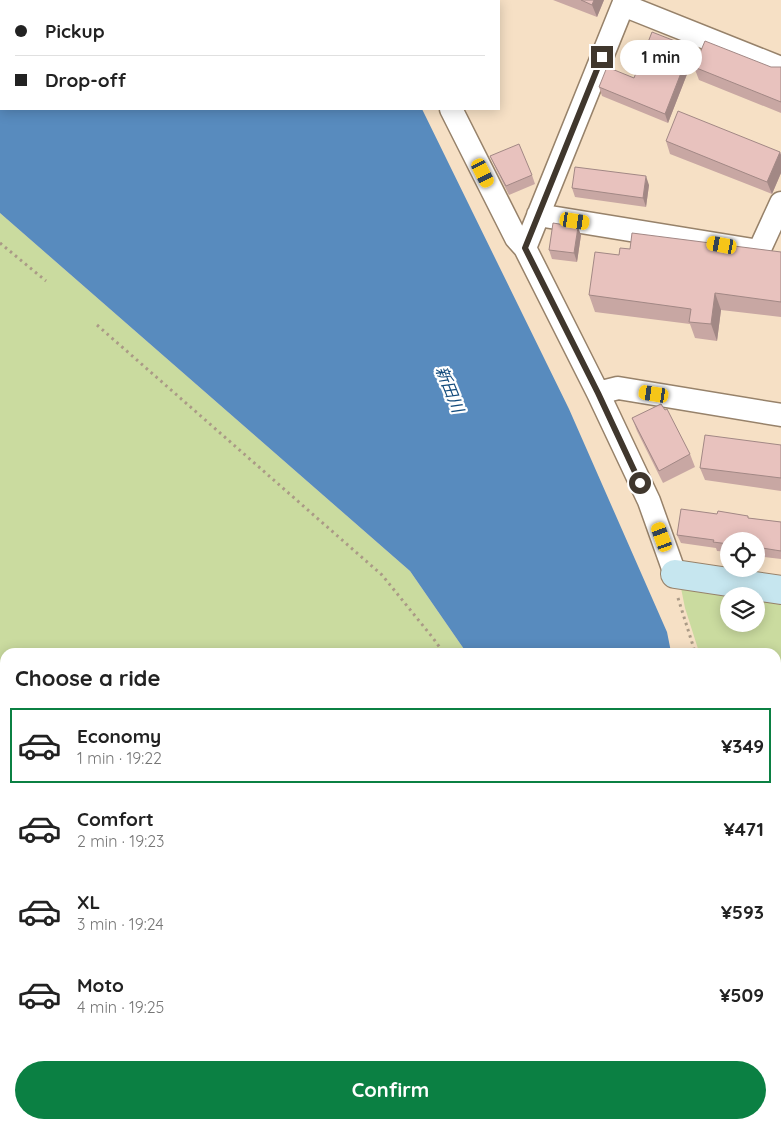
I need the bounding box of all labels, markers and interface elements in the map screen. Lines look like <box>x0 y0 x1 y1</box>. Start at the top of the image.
text: Pickup <box>45 19 105 43</box>
callout: 1 min <box>620 40 702 74</box>
route end <box>591 46 613 68</box>
text: 1 min <box>642 47 680 67</box>
text: Drop-off <box>45 68 126 92</box>
car <box>469 156 496 190</box>
car <box>559 211 590 231</box>
car <box>705 235 738 255</box>
water label: 新田川 <box>432 363 469 417</box>
car <box>638 384 669 404</box>
route start <box>629 472 651 494</box>
car <box>649 520 674 554</box>
map controls <box>720 532 765 632</box>
button: locate <box>720 532 765 577</box>
button: layers <box>720 587 765 632</box>
text: Choose a ride <box>15 664 160 692</box>
icon: car <box>17 723 62 768</box>
text: Economy <box>77 724 161 748</box>
text: ¥349 <box>721 734 764 758</box>
text: 1 min · 19:22 <box>77 748 162 768</box>
icon: car <box>17 806 62 851</box>
text: Comfort <box>77 807 154 831</box>
text: ¥471 <box>723 817 764 841</box>
text: 2 min · 19:23 <box>77 831 164 851</box>
icon: car <box>17 889 62 934</box>
text: XL <box>77 890 100 914</box>
text: ¥593 <box>721 900 764 924</box>
text: 3 min · 19:24 <box>77 914 164 934</box>
icon: car <box>17 972 62 1017</box>
text: Moto <box>77 973 124 997</box>
text: ¥509 <box>719 983 764 1007</box>
text: 4 min · 19:25 <box>77 997 164 1017</box>
button: Confirm <box>15 1061 766 1119</box>

